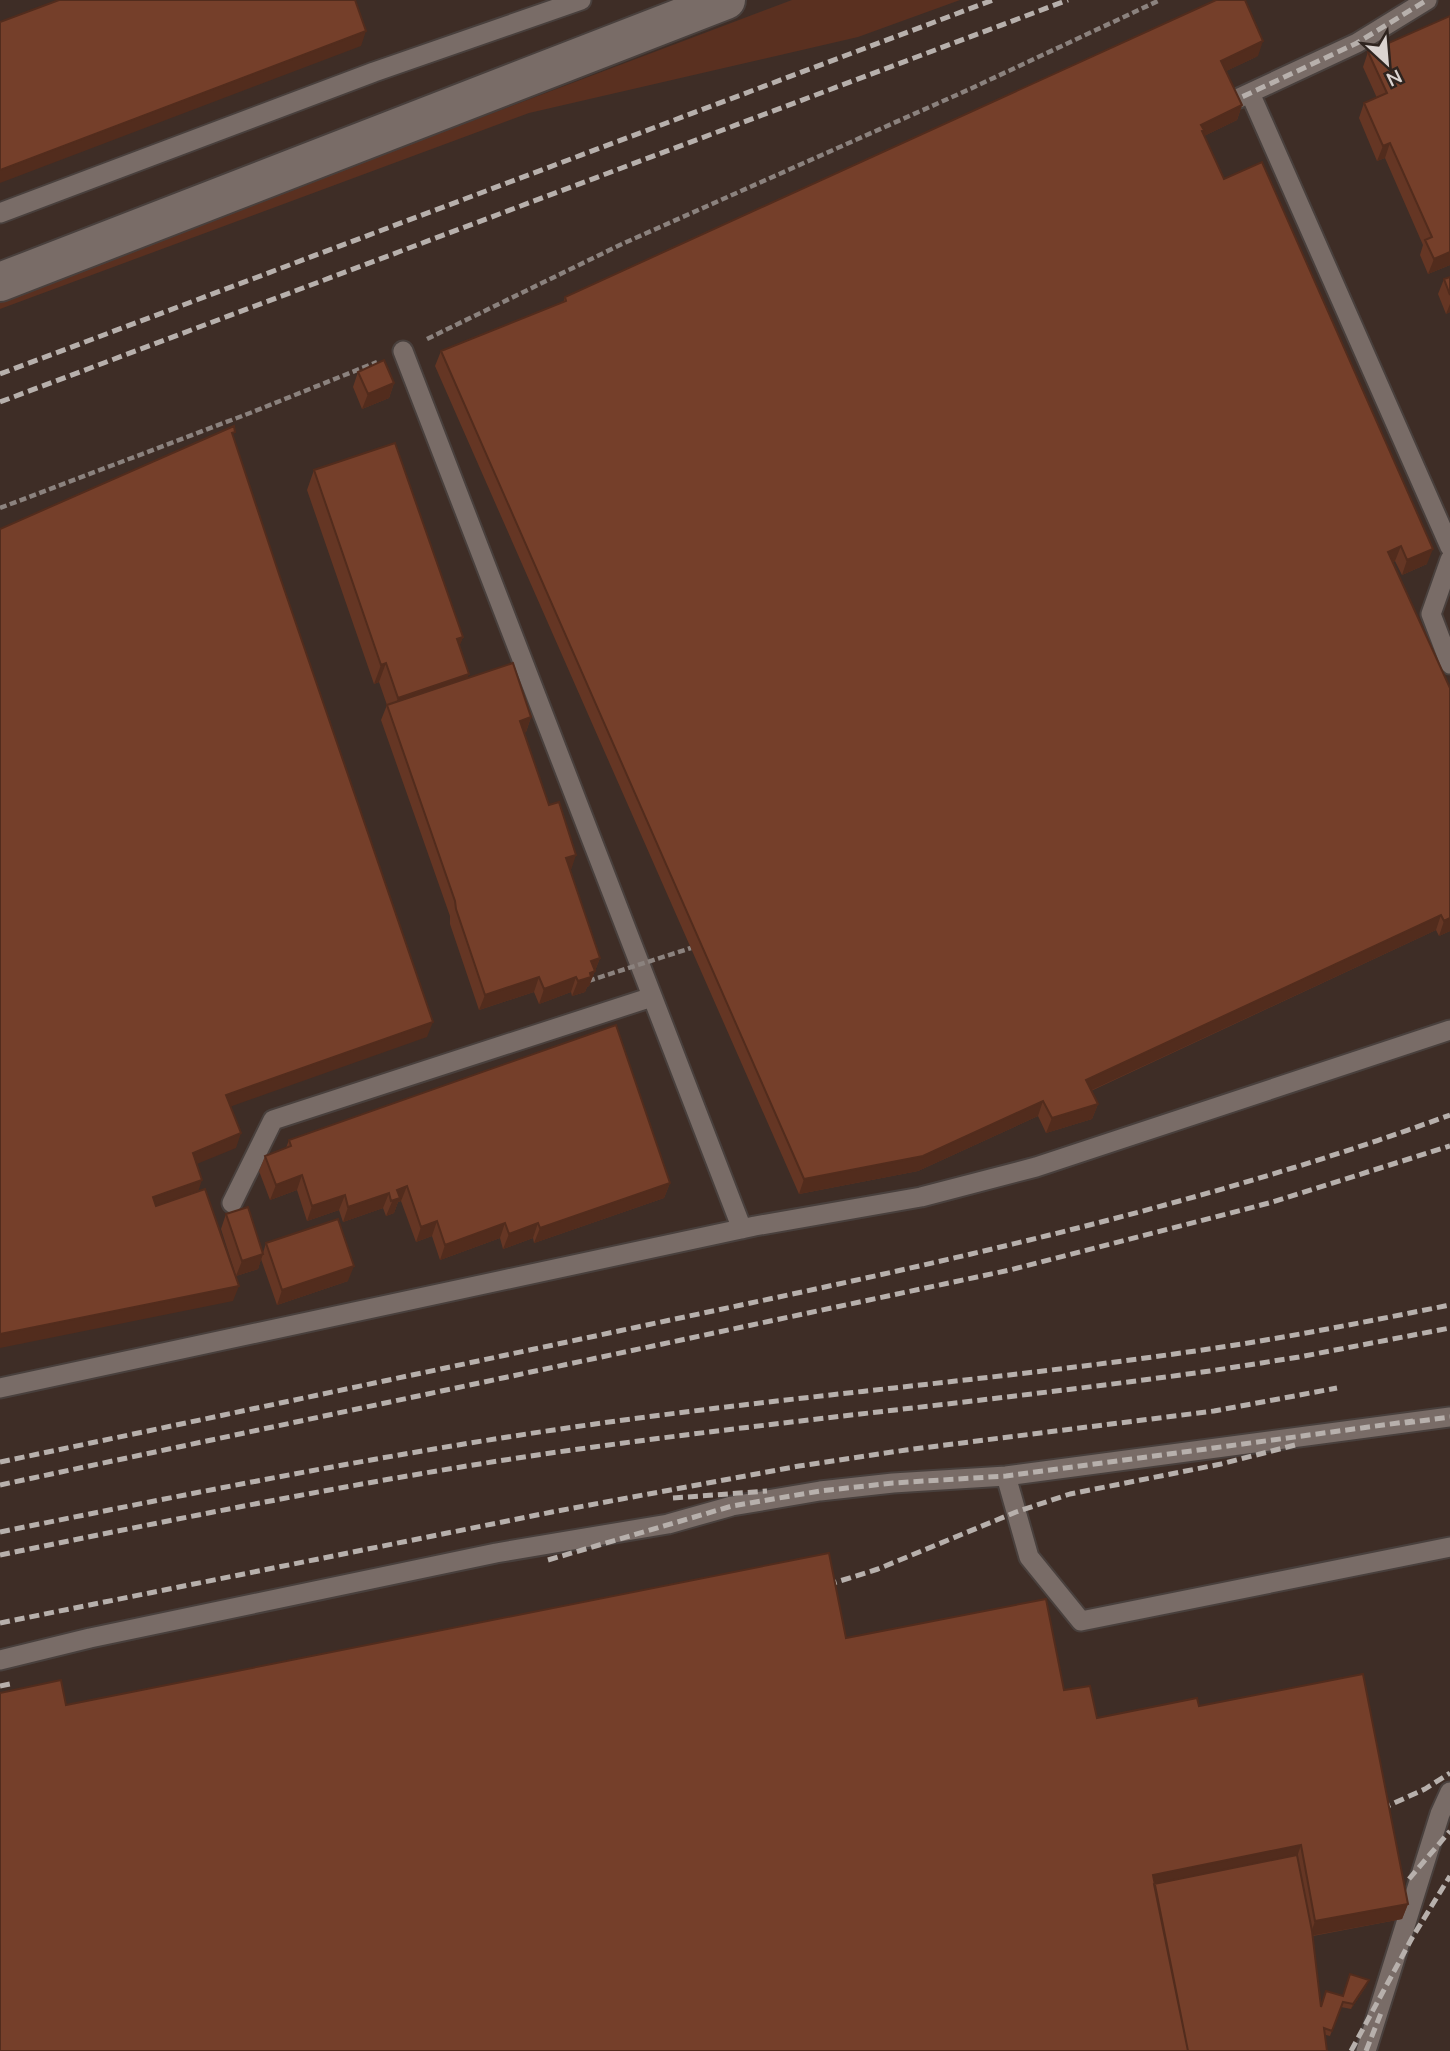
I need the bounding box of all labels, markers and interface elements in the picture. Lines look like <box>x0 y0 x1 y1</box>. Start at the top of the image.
north arrow <box>1352 28 1422 98</box>
text: N <box>1383 64 1406 92</box>

